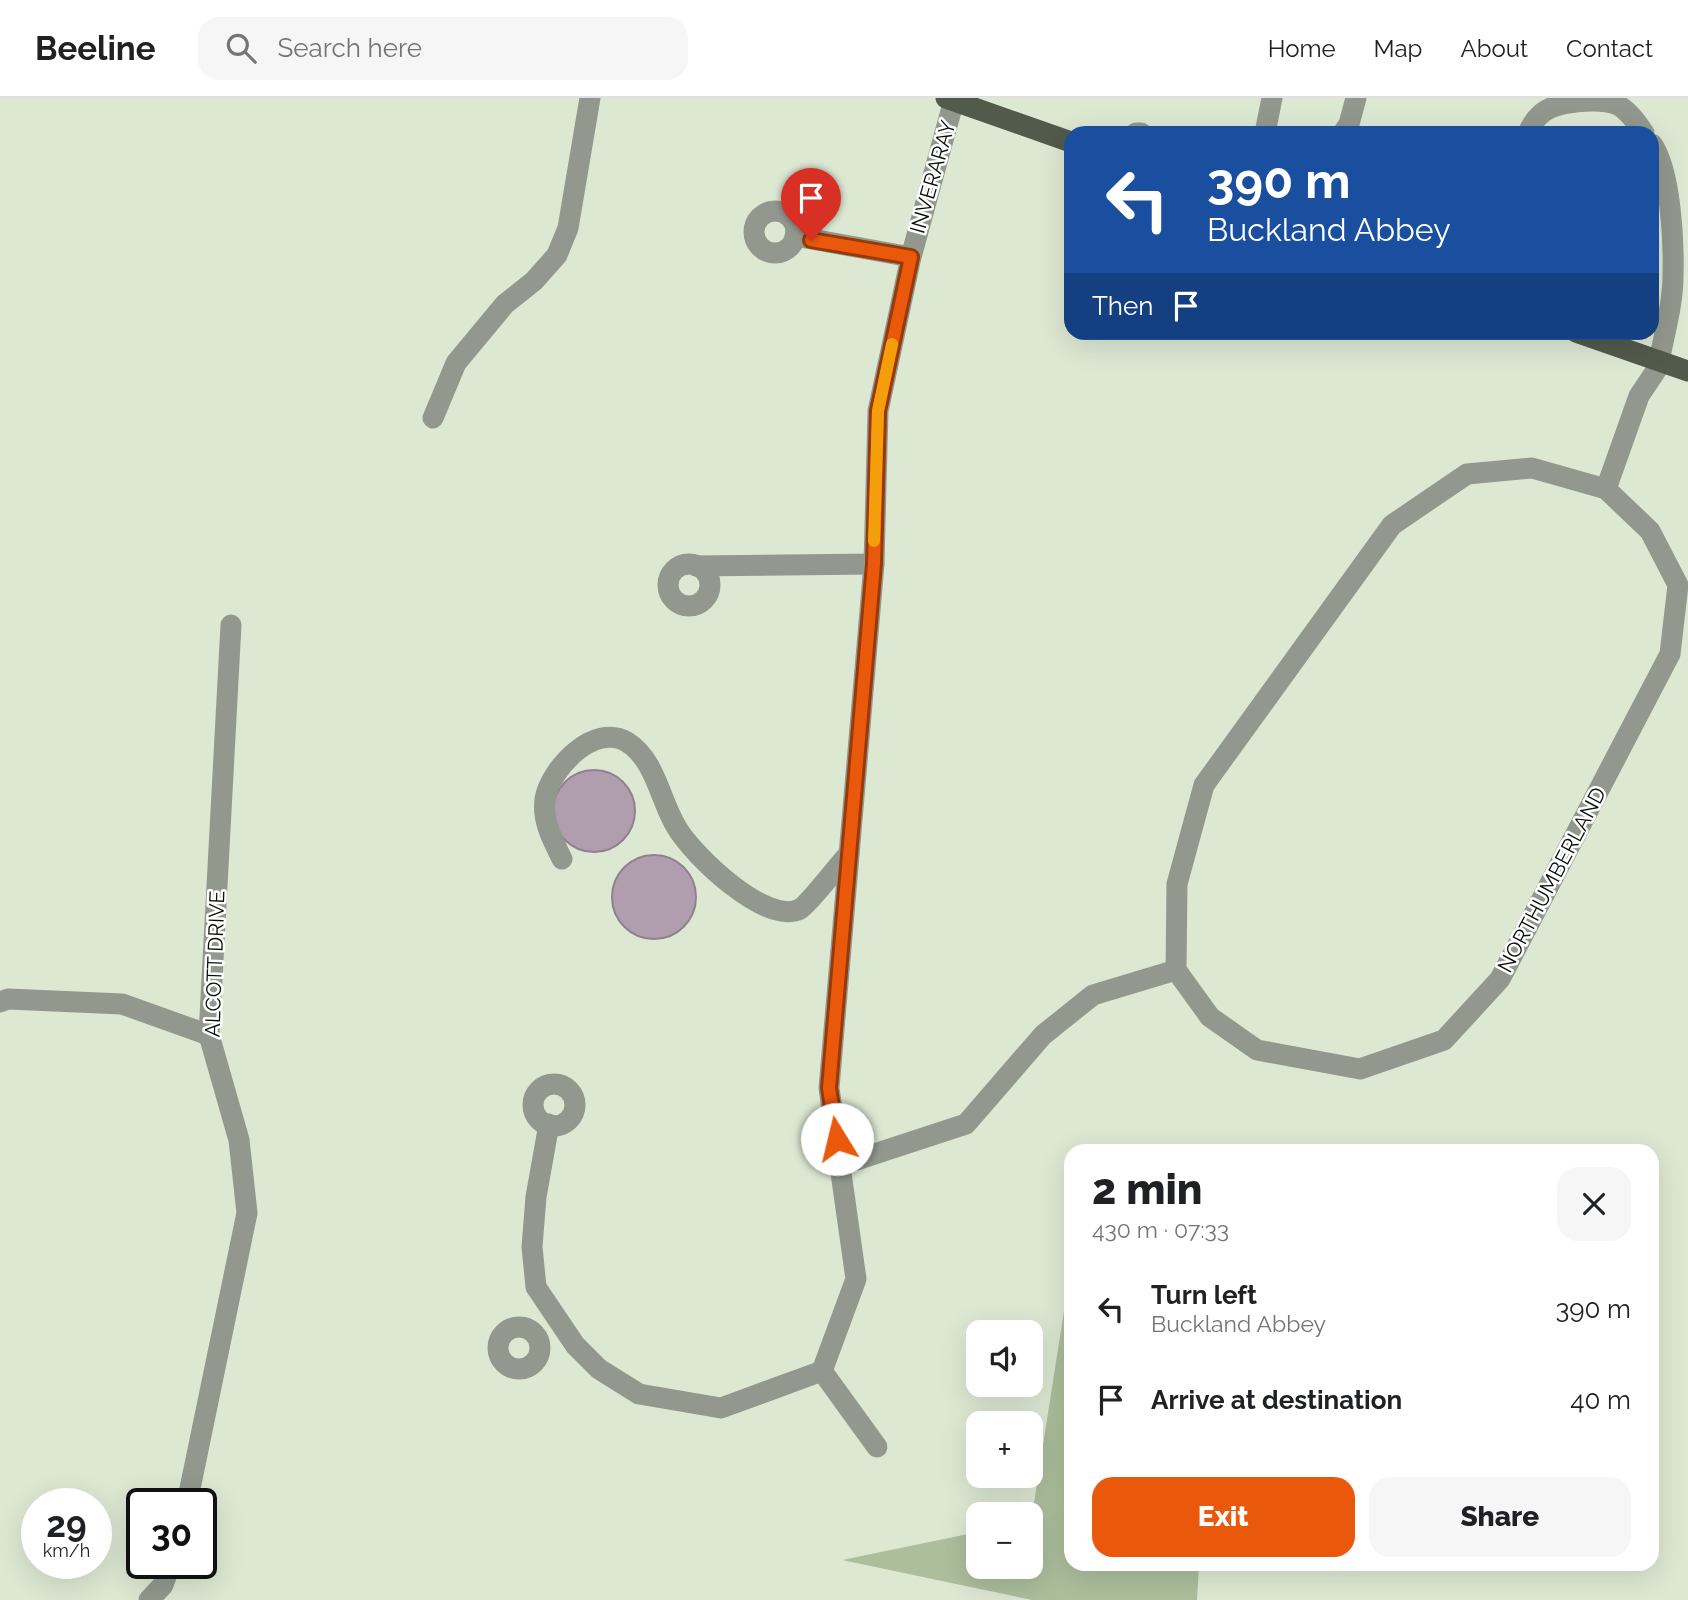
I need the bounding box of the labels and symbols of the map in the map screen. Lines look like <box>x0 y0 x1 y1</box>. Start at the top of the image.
street label: INVERARAY <box>904 117 961 236</box>
pin <box>781 168 841 240</box>
street label: NORTHUMBERLAND <box>1492 783 1611 977</box>
street label: ALCOTT DRIVE <box>199 890 230 1038</box>
position arrow <box>800 1102 874 1176</box>
speed limit sign: 30 <box>126 1488 217 1579</box>

